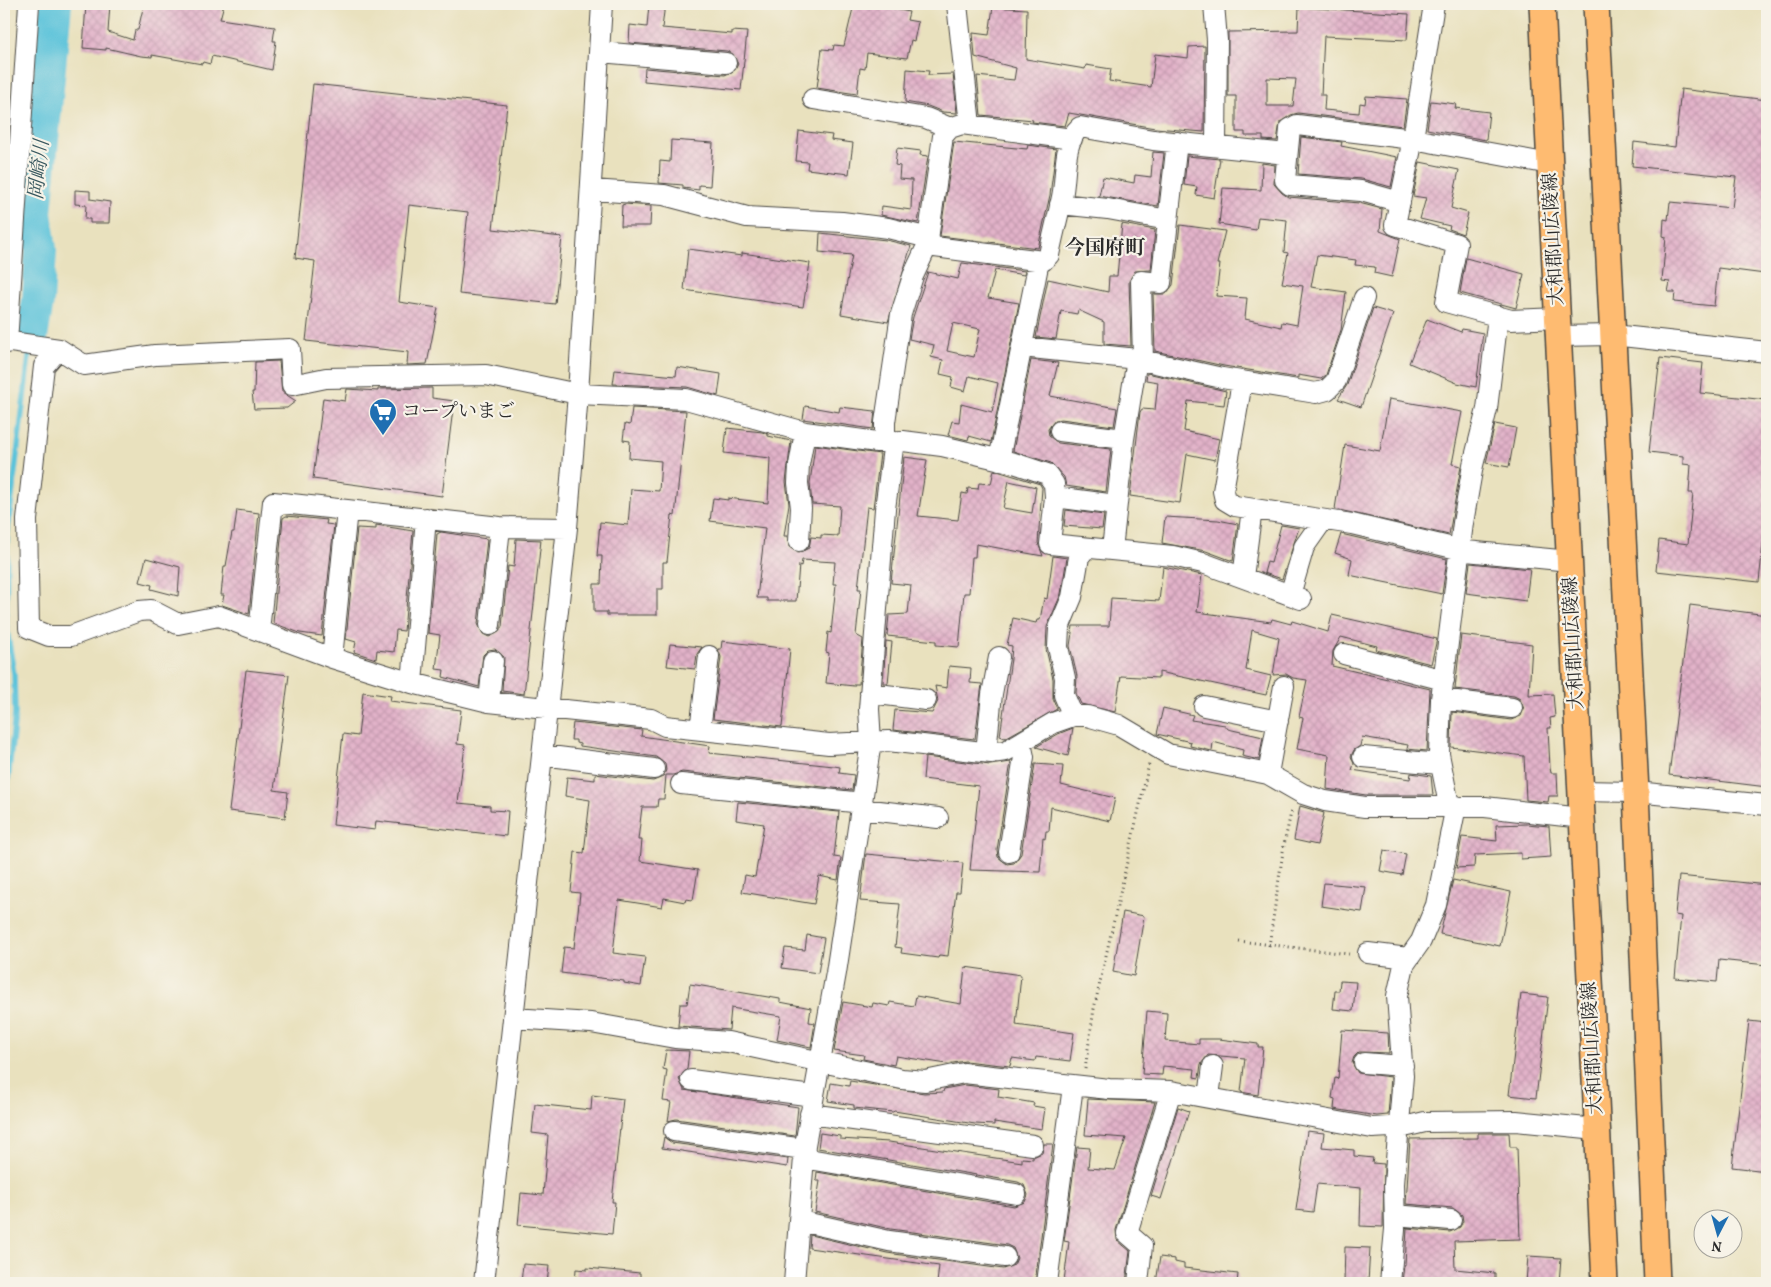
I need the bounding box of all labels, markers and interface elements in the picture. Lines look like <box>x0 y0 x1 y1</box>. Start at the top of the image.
water label: 岡崎川 <box>23 137 57 201</box>
street label: 大和郡山広陵線 <box>1538 172 1570 306</box>
district label: 今国府町 <box>1065 235 1146 263</box>
supermarket icon: コープいまご <box>368 397 398 436</box>
place label: コープいまご <box>402 399 515 425</box>
street label: 大和郡山広陵線 <box>1558 576 1590 710</box>
street label: 大和郡山広陵線 <box>1577 981 1609 1115</box>
north arrow <box>1694 1210 1744 1260</box>
text: N <box>1711 1235 1723 1255</box>

